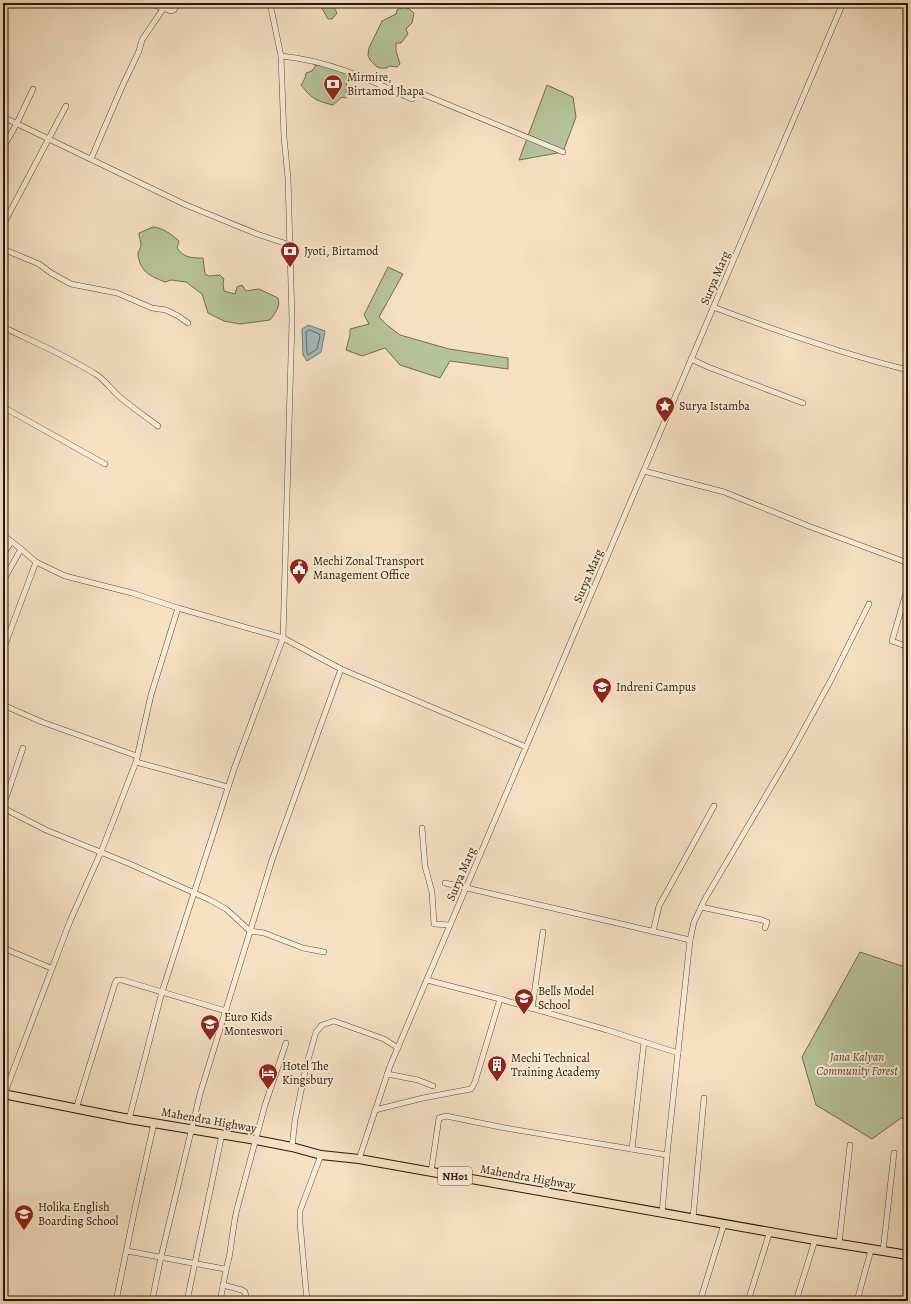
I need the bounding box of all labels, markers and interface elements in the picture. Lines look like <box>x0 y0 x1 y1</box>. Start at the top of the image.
place label: Mirmire, Birtamod Jhapa <box>347 69 425 99</box>
bank icon: Mirmire, Birtamod Jhapa <box>322 73 344 101</box>
bank icon: Jyoti, Birtamod <box>279 240 301 268</box>
place label: Jyoti, Birtamod <box>304 243 379 259</box>
street label: Surya Marg <box>696 249 734 307</box>
place icon: Surya Istamba <box>654 395 676 423</box>
place label: Surya Istamba <box>679 398 750 414</box>
street label: Surya Marg <box>569 547 607 605</box>
place label: Mechi Zonal Transport Management Office <box>313 553 424 583</box>
public building icon: Mechi Zonal Transport Management Office <box>288 557 310 585</box>
school or university icon: Indreni Campus <box>591 676 613 704</box>
place label: Indreni Campus <box>616 679 696 695</box>
street label: Surya Marg <box>442 845 480 903</box>
place label: Bells Model School <box>538 983 594 1013</box>
school or university icon: Bells Model School <box>513 987 535 1015</box>
place label: Euro Kids Monteswori <box>224 1009 283 1039</box>
school or university icon: Euro Kids Monteswori <box>199 1013 221 1041</box>
park label: Jana Kalyan Community Forest <box>816 1049 898 1079</box>
place label: Mechi Technical Training Academy <box>511 1050 601 1080</box>
building icon: Mechi Technical Training Academy <box>486 1054 508 1082</box>
place label: Hotel The Kingsbury <box>282 1058 334 1088</box>
hotel icon: Hotel The Kingsbury <box>257 1062 279 1090</box>
street label: Mahendra Highway <box>160 1104 258 1136</box>
street label: Mahendra Highway <box>479 1161 577 1193</box>
road number: NH01 <box>438 1167 472 1185</box>
place label: Holika English Boarding School <box>38 1199 118 1229</box>
school or university icon: Holika English Boarding School <box>13 1203 35 1231</box>

